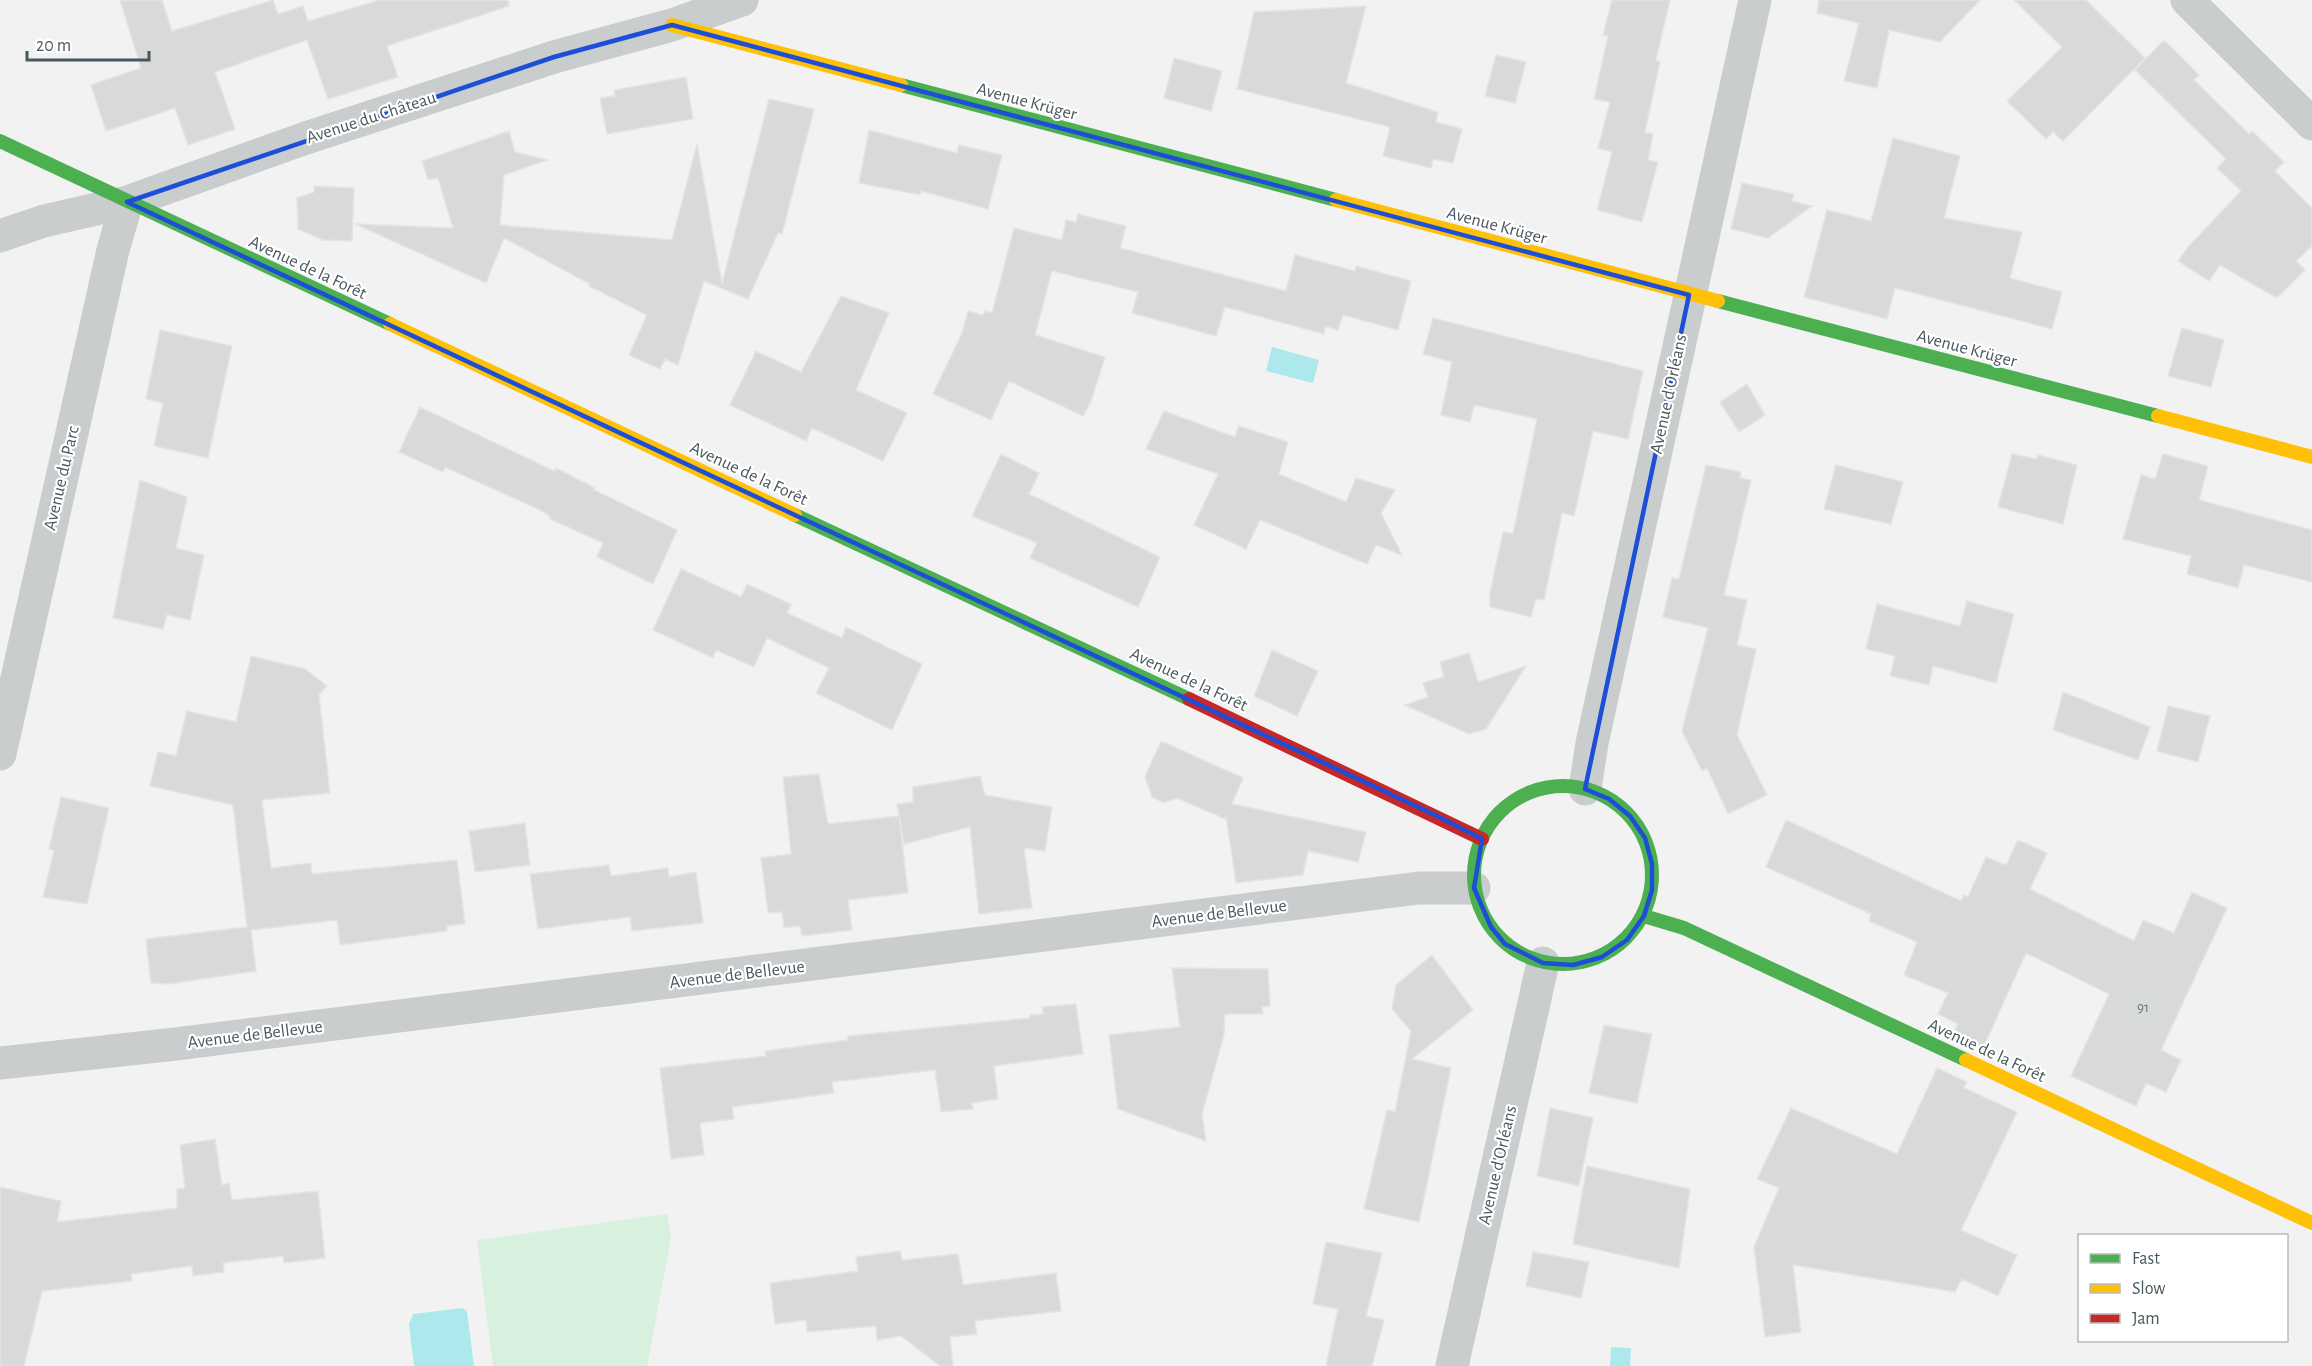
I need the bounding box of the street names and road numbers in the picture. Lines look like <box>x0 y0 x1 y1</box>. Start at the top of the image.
street label: Avenue Krüger <box>975 80 1079 124</box>
street label: Avenue du Château <box>304 88 438 147</box>
street label: Avenue Krüger <box>1445 204 1549 248</box>
street label: Avenue de la Forêt <box>246 233 369 303</box>
street label: Avenue Krüger <box>1915 327 2019 371</box>
street label: Avenue d'Orléans <box>1648 333 1690 456</box>
street label: Avenue du Parc <box>41 424 83 532</box>
street label: Avenue de la Forêt <box>687 439 810 509</box>
street label: Avenue de la Forêt <box>1127 645 1250 715</box>
street label: Avenue de Bellevue <box>1150 897 1288 931</box>
street label: Avenue de Bellevue <box>668 958 806 992</box>
street label: Avenue de la Forêt <box>1925 1016 2048 1086</box>
street label: Avenue de Bellevue <box>186 1018 324 1052</box>
street label: Avenue d'Orléans <box>1476 1104 1520 1226</box>

